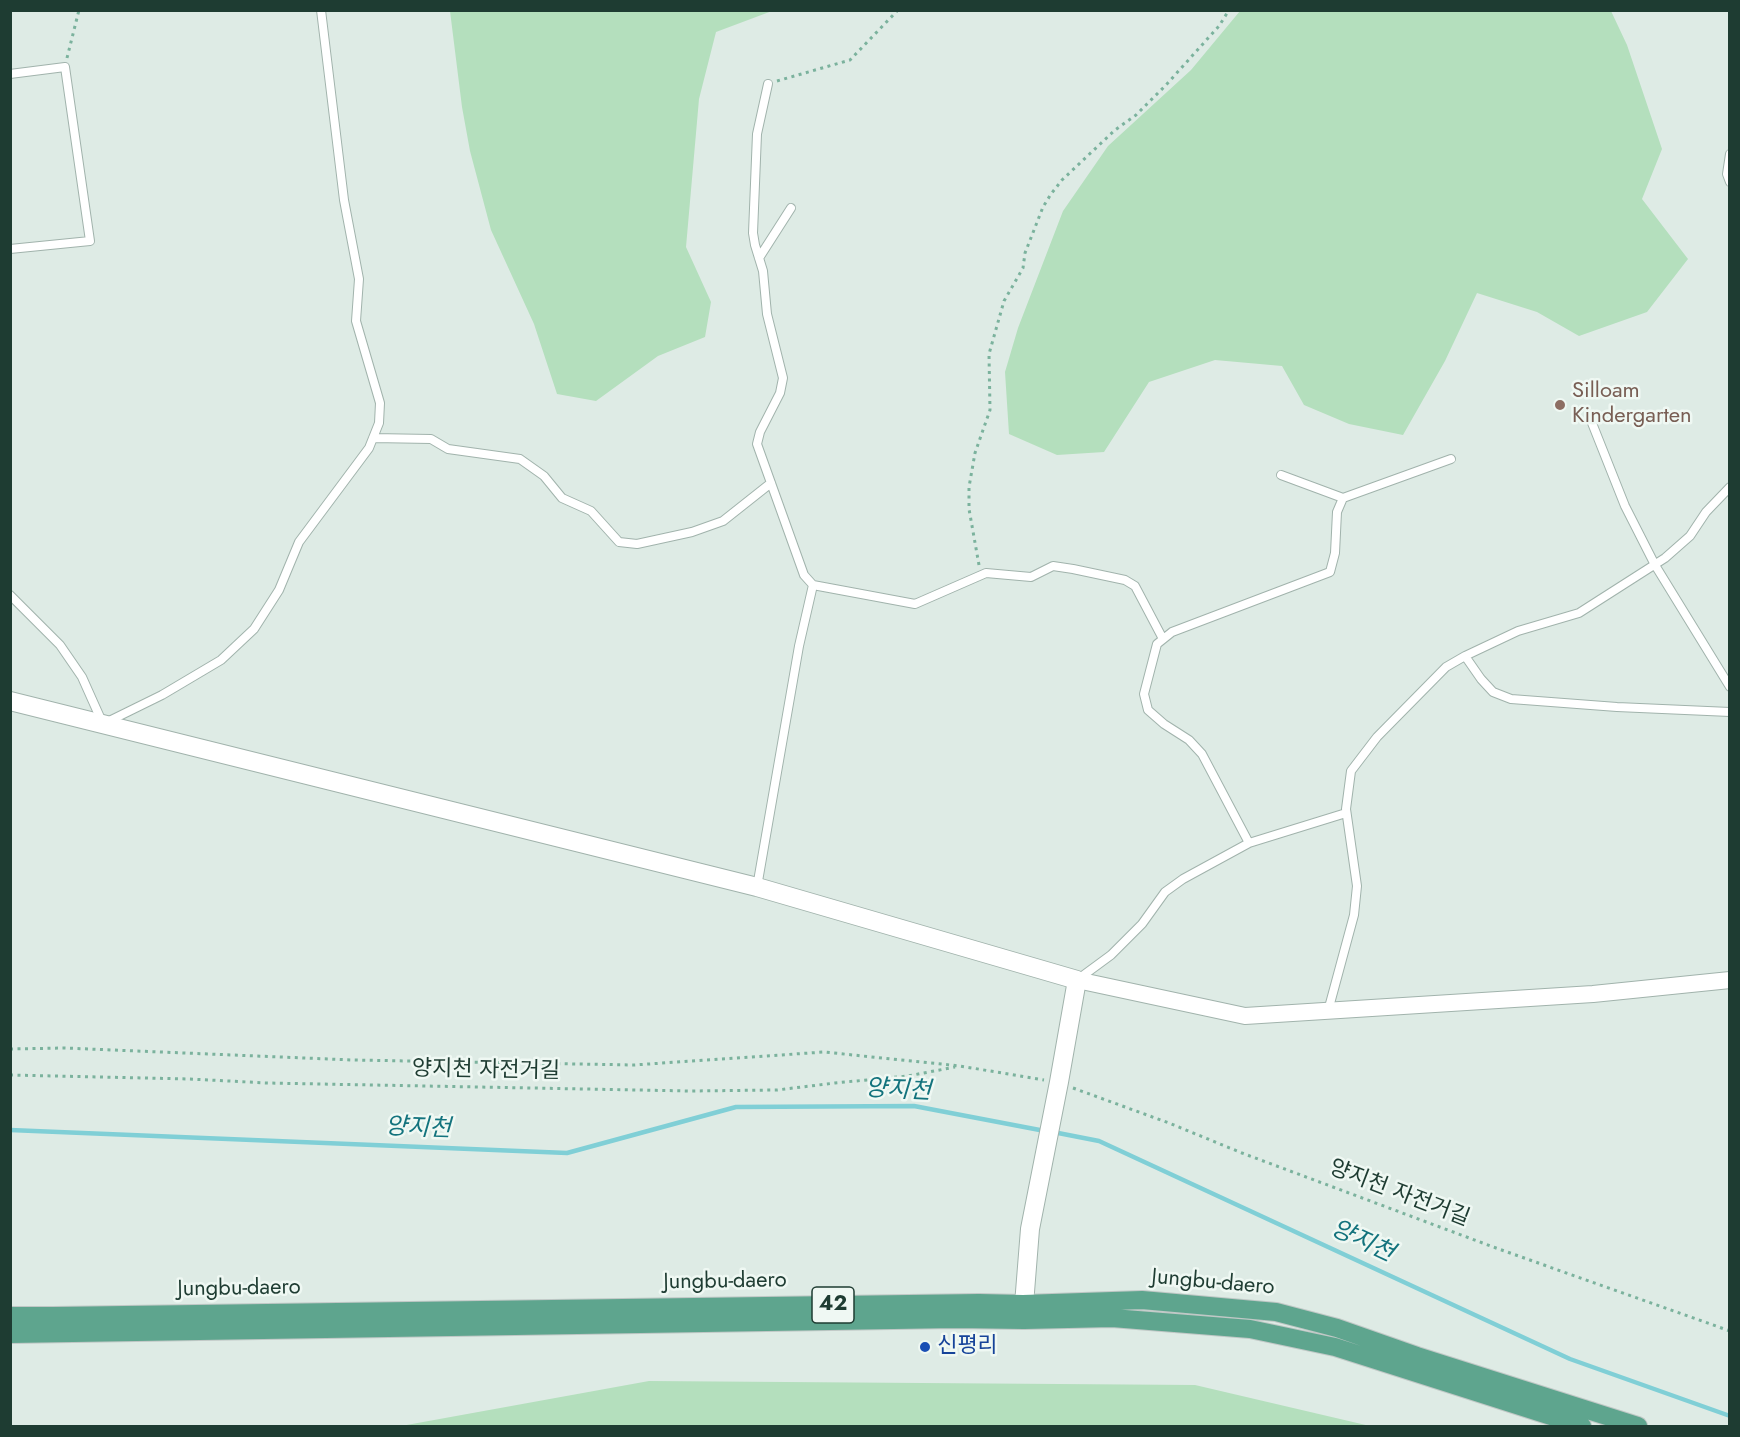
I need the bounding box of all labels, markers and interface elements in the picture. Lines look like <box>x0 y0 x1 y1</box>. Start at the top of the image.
place label: Silloam Kindergarten <box>1572 379 1692 430</box>
marker: Silloam Kindergarten <box>1553 398 1567 412</box>
street label: 양지천 자전거길 <box>412 1057 560 1085</box>
water label: 양지천 <box>864 1075 932 1107</box>
water label: 양지천 <box>384 1113 452 1145</box>
street label: 양지천 자전거길 <box>1325 1155 1473 1233</box>
water label: 양지천 <box>1326 1215 1398 1269</box>
street label: Jungbu-daero <box>1150 1264 1276 1302</box>
street label: Jungbu-daero <box>663 1268 787 1296</box>
street label: Jungbu-daero <box>177 1275 301 1303</box>
road number: 42 <box>812 1287 854 1323</box>
place label: 신평리 <box>937 1334 998 1360</box>
marker: 신평리 <box>918 1340 932 1354</box>

